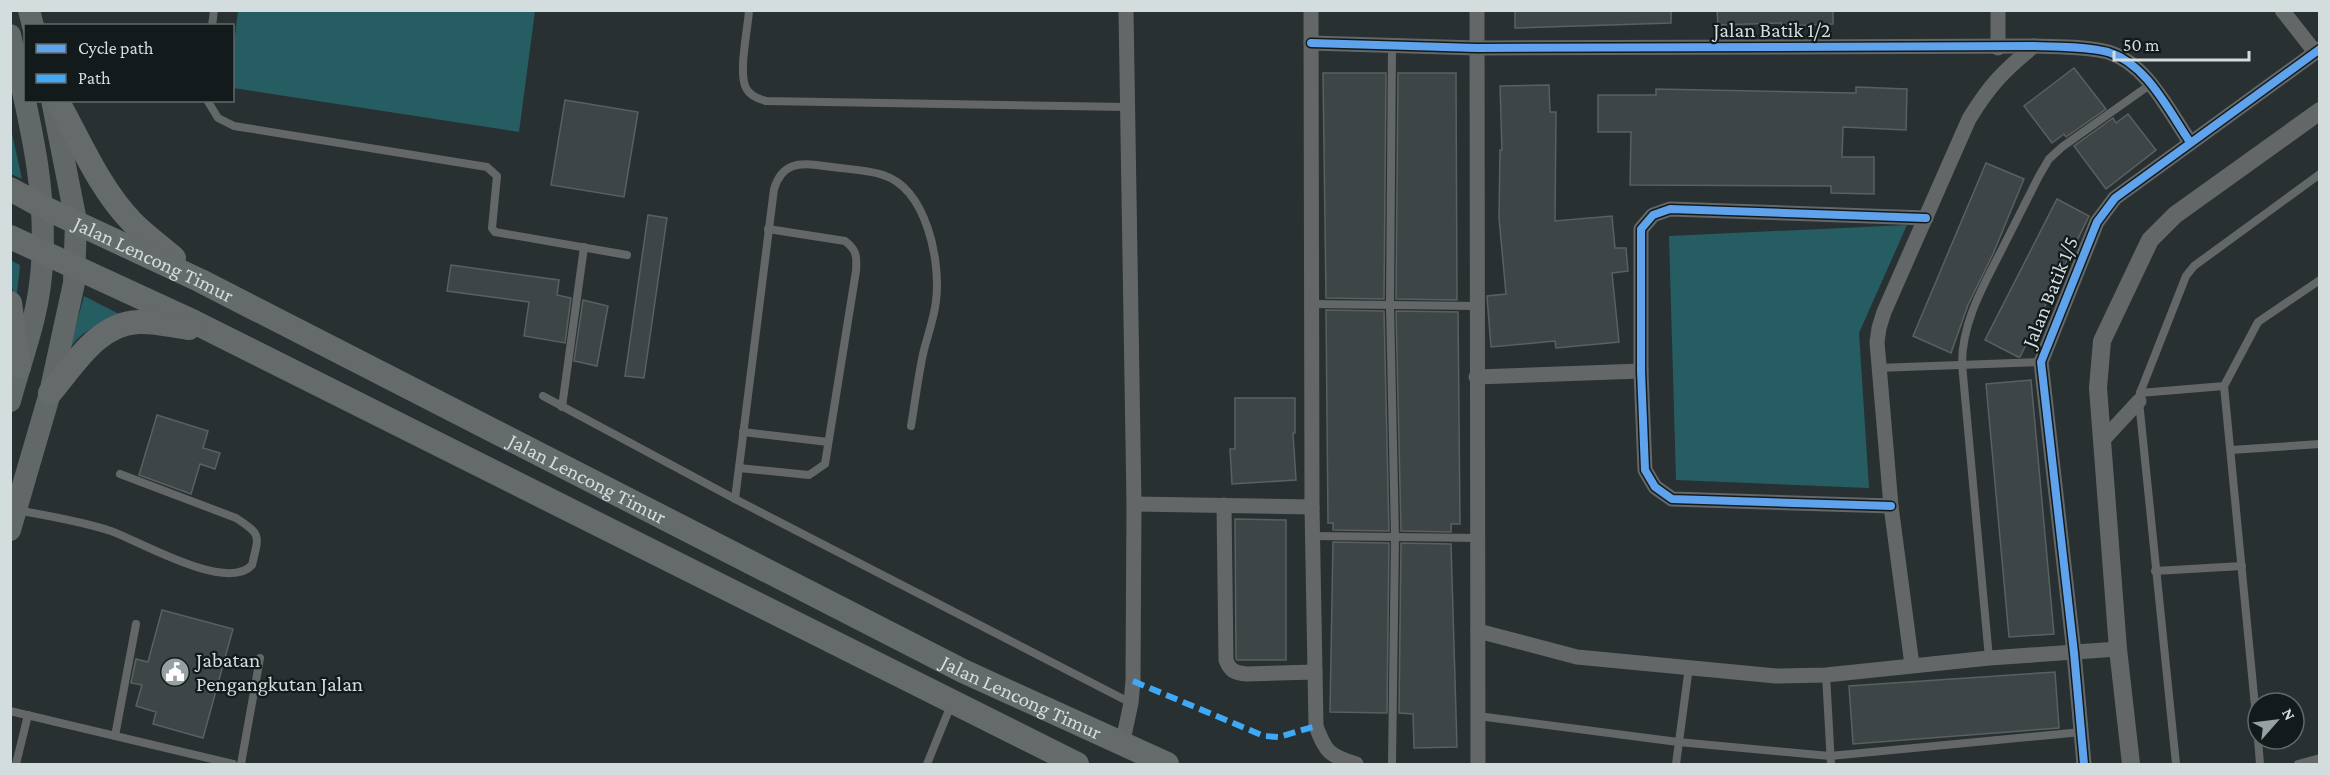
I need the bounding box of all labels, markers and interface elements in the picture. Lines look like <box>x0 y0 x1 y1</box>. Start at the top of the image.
street label: Jalan Batik 1/2 <box>1711 18 1831 42</box>
legend <box>24 24 234 102</box>
scale bar <box>2114 24 2249 62</box>
text: 50 m <box>2123 35 2160 55</box>
text: Cycle path <box>78 38 154 58</box>
text: Path <box>78 68 111 88</box>
street label: Jalan Lencong Timur <box>68 210 238 308</box>
street label: Jalan Batik 1/5 <box>2016 233 2083 353</box>
street label: Jalan Lencong Timur <box>502 427 671 529</box>
place label: Jabatan Pengangkutan Jalan <box>194 648 363 696</box>
street label: Jalan Lencong Timur <box>935 649 1106 745</box>
public building icon: Jabatan Pengangkutan Jalan <box>159 656 191 688</box>
north arrow <box>2246 691 2306 751</box>
text: N <box>2279 705 2299 723</box>

